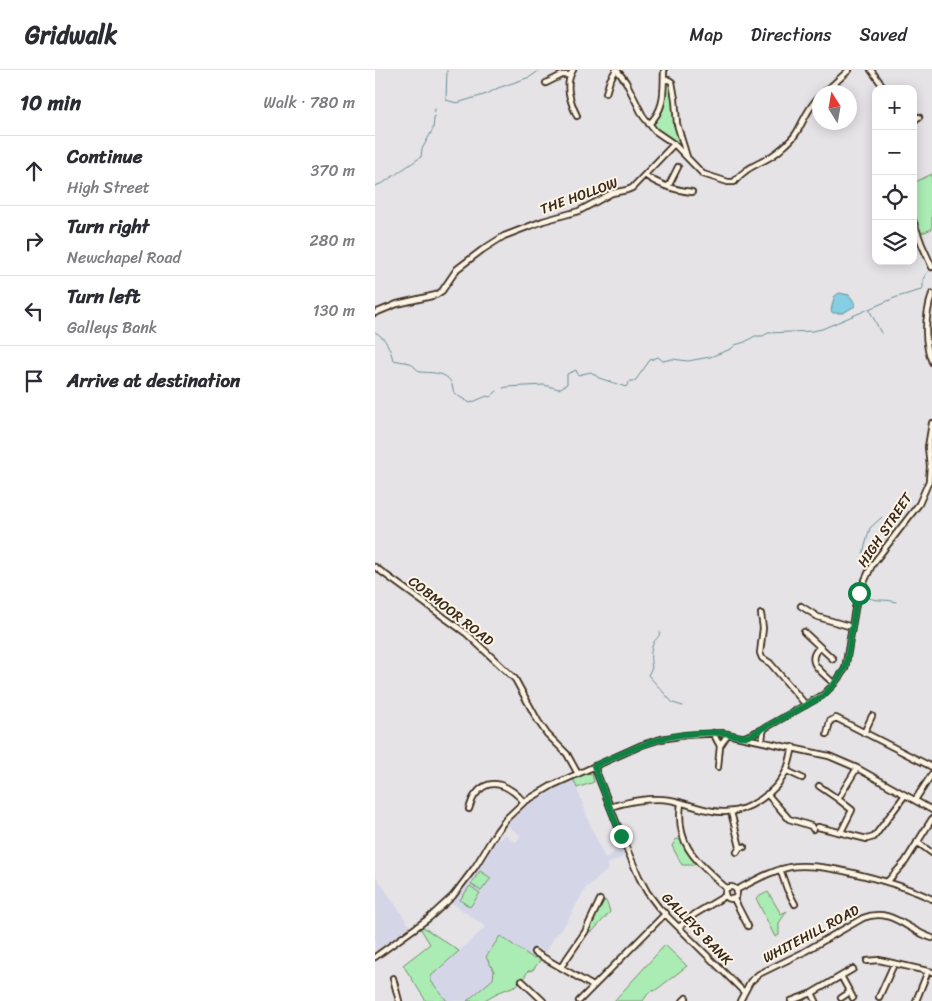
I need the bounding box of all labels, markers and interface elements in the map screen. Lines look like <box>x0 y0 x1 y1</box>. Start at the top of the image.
text: Gridwalk <box>25 14 117 56</box>
text: Map <box>690 19 723 51</box>
text: Directions <box>751 19 832 51</box>
text: Saved <box>860 19 907 51</box>
text: 10 min <box>20 84 81 122</box>
north arrow <box>812 85 857 130</box>
map controls <box>872 85 917 265</box>
button: + <box>872 85 917 130</box>
text: Walk · 780 m <box>264 88 355 117</box>
button: − <box>872 130 917 175</box>
text: Continue <box>67 140 143 173</box>
text: 370 m <box>311 156 355 185</box>
icon: ahead <box>20 157 48 185</box>
street label: THE HOLLOW <box>537 170 621 222</box>
text: High Street <box>67 173 150 202</box>
button: locate <box>872 175 917 220</box>
text: Turn right <box>67 210 149 243</box>
button: layers <box>872 220 917 265</box>
text: 280 m <box>310 226 355 255</box>
icon: right <box>20 227 48 255</box>
text: Newchapel Road <box>67 243 181 272</box>
text: Turn left <box>67 280 140 313</box>
text: 130 m <box>313 296 355 325</box>
icon: left <box>20 297 48 325</box>
text: Galleys Bank <box>67 313 157 342</box>
text: Arrive at destination <box>67 364 240 397</box>
icon: arrive <box>20 367 48 395</box>
street label: HIGH STREET <box>851 487 920 572</box>
street label: COBMOOR ROAD <box>403 569 500 653</box>
route start <box>848 582 871 605</box>
route end <box>610 825 633 848</box>
street label: GALLEYS BANK <box>655 886 739 972</box>
street label: WHITEHILL ROAD <box>758 898 865 970</box>

